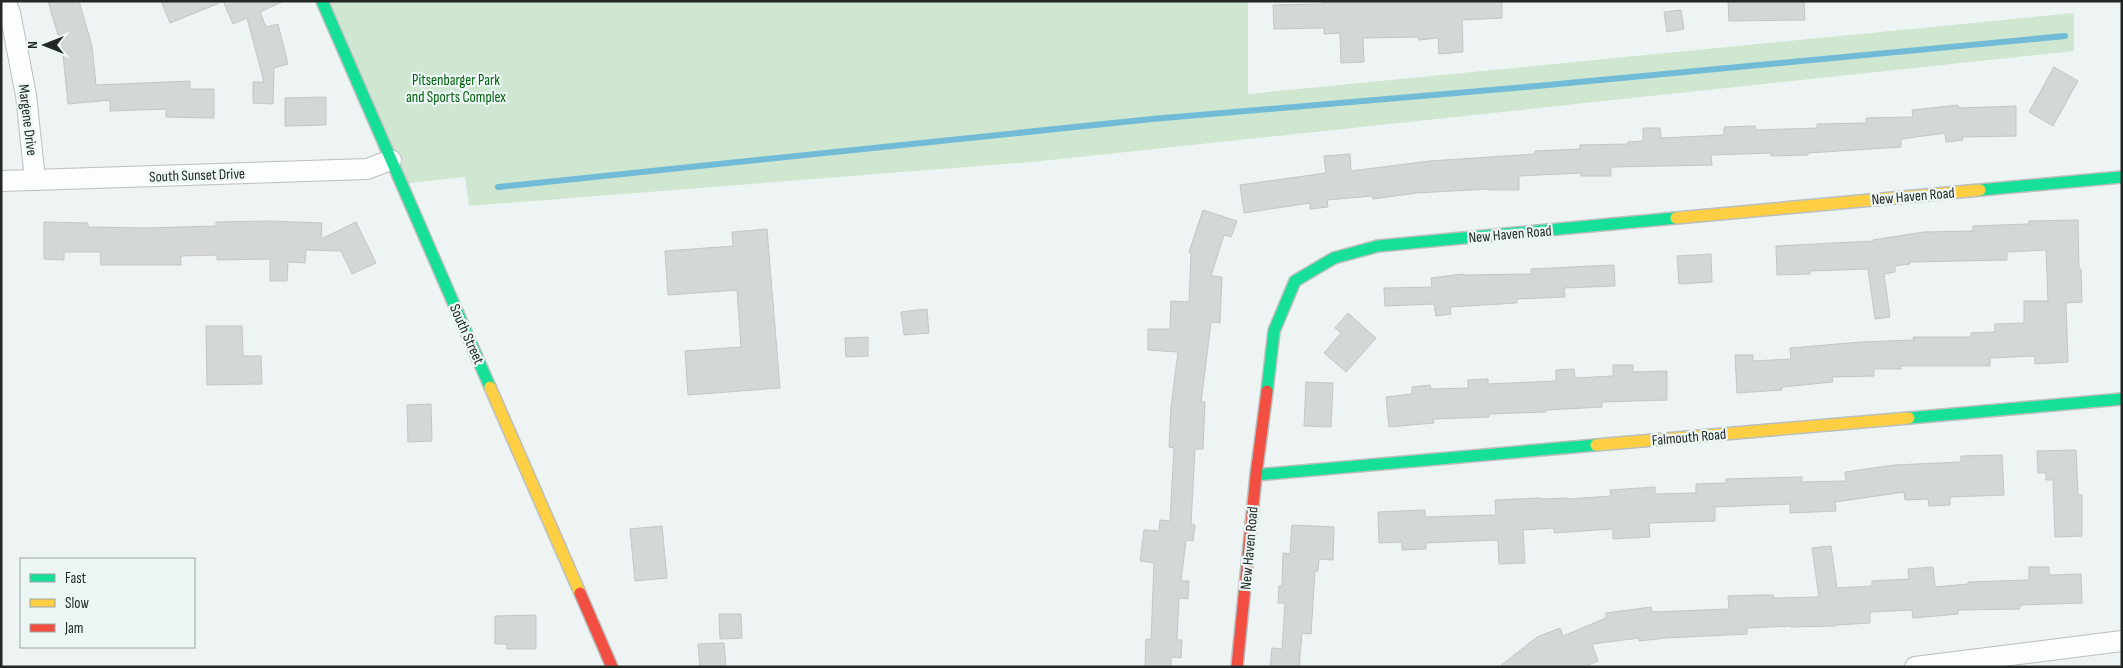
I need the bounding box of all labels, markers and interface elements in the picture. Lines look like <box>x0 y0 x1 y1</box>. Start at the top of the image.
north arrow <box>20 20 70 70</box>
text: N <box>24 41 41 49</box>
park label: Pitsenbarger Park and Sports Complex <box>406 71 506 107</box>
street label: Margene Drive <box>14 83 41 157</box>
street label: South Sunset Drive <box>149 164 245 187</box>
street label: New Haven Road <box>1871 183 1955 210</box>
street label: New Haven Road <box>1468 221 1552 248</box>
street label: South Street <box>445 301 488 368</box>
street label: Falmouth Road <box>1651 425 1727 450</box>
street label: New Haven Road <box>1236 506 1263 590</box>
legend <box>20 558 195 648</box>
text: Fast <box>65 569 87 588</box>
text: Slow <box>65 594 89 613</box>
text: Jam <box>64 619 83 638</box>

